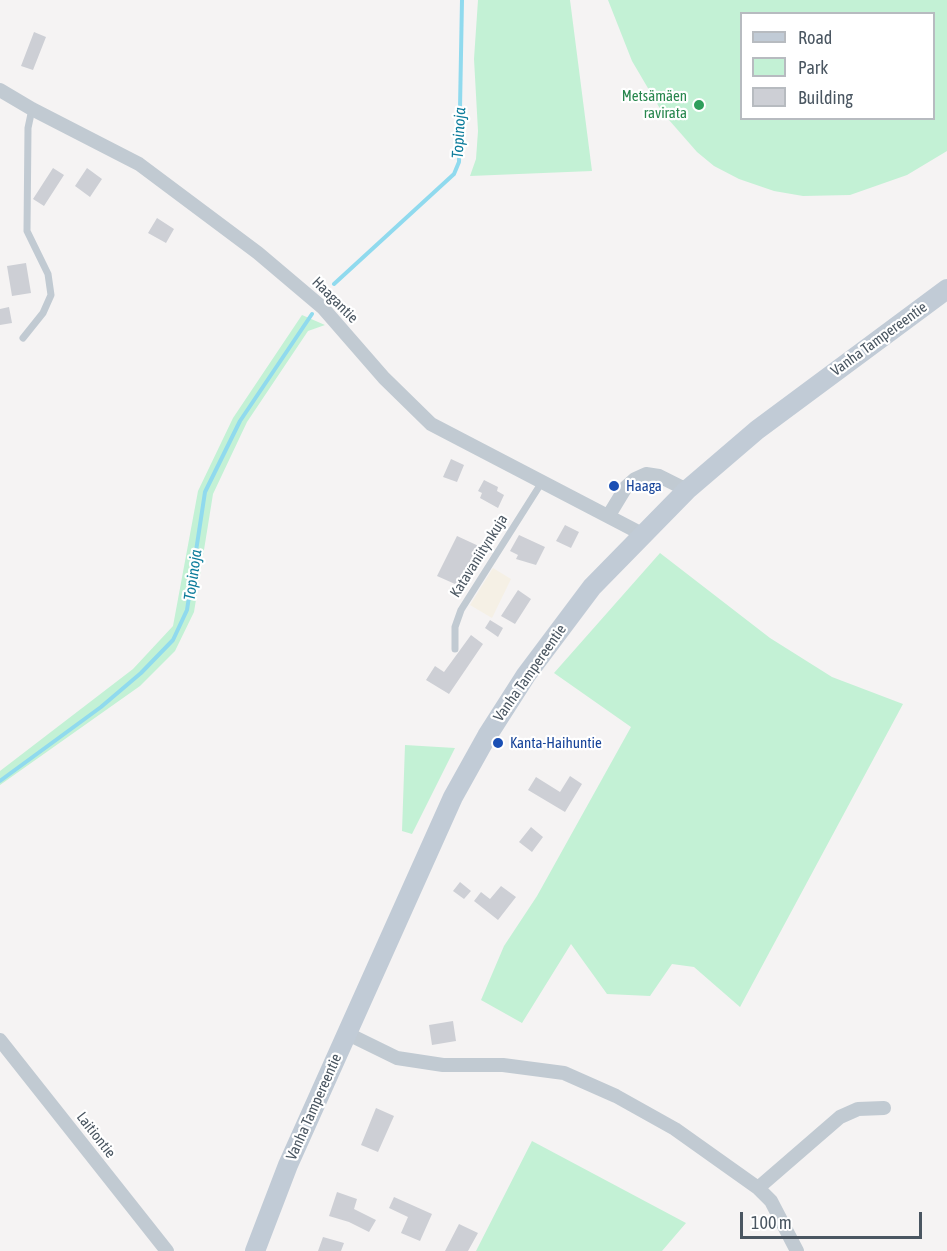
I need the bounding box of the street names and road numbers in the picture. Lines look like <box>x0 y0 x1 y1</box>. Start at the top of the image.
street label: Haagantie <box>308 273 362 327</box>
street label: Vanha Tampereentie <box>827 298 931 380</box>
street label: Katavaniitynkuja <box>446 511 512 601</box>
street label: Vanha Tampereentie <box>490 621 570 725</box>
street label: Vanha Tampereentie <box>282 1051 346 1163</box>
street label: Laitiontie <box>73 1109 119 1161</box>

